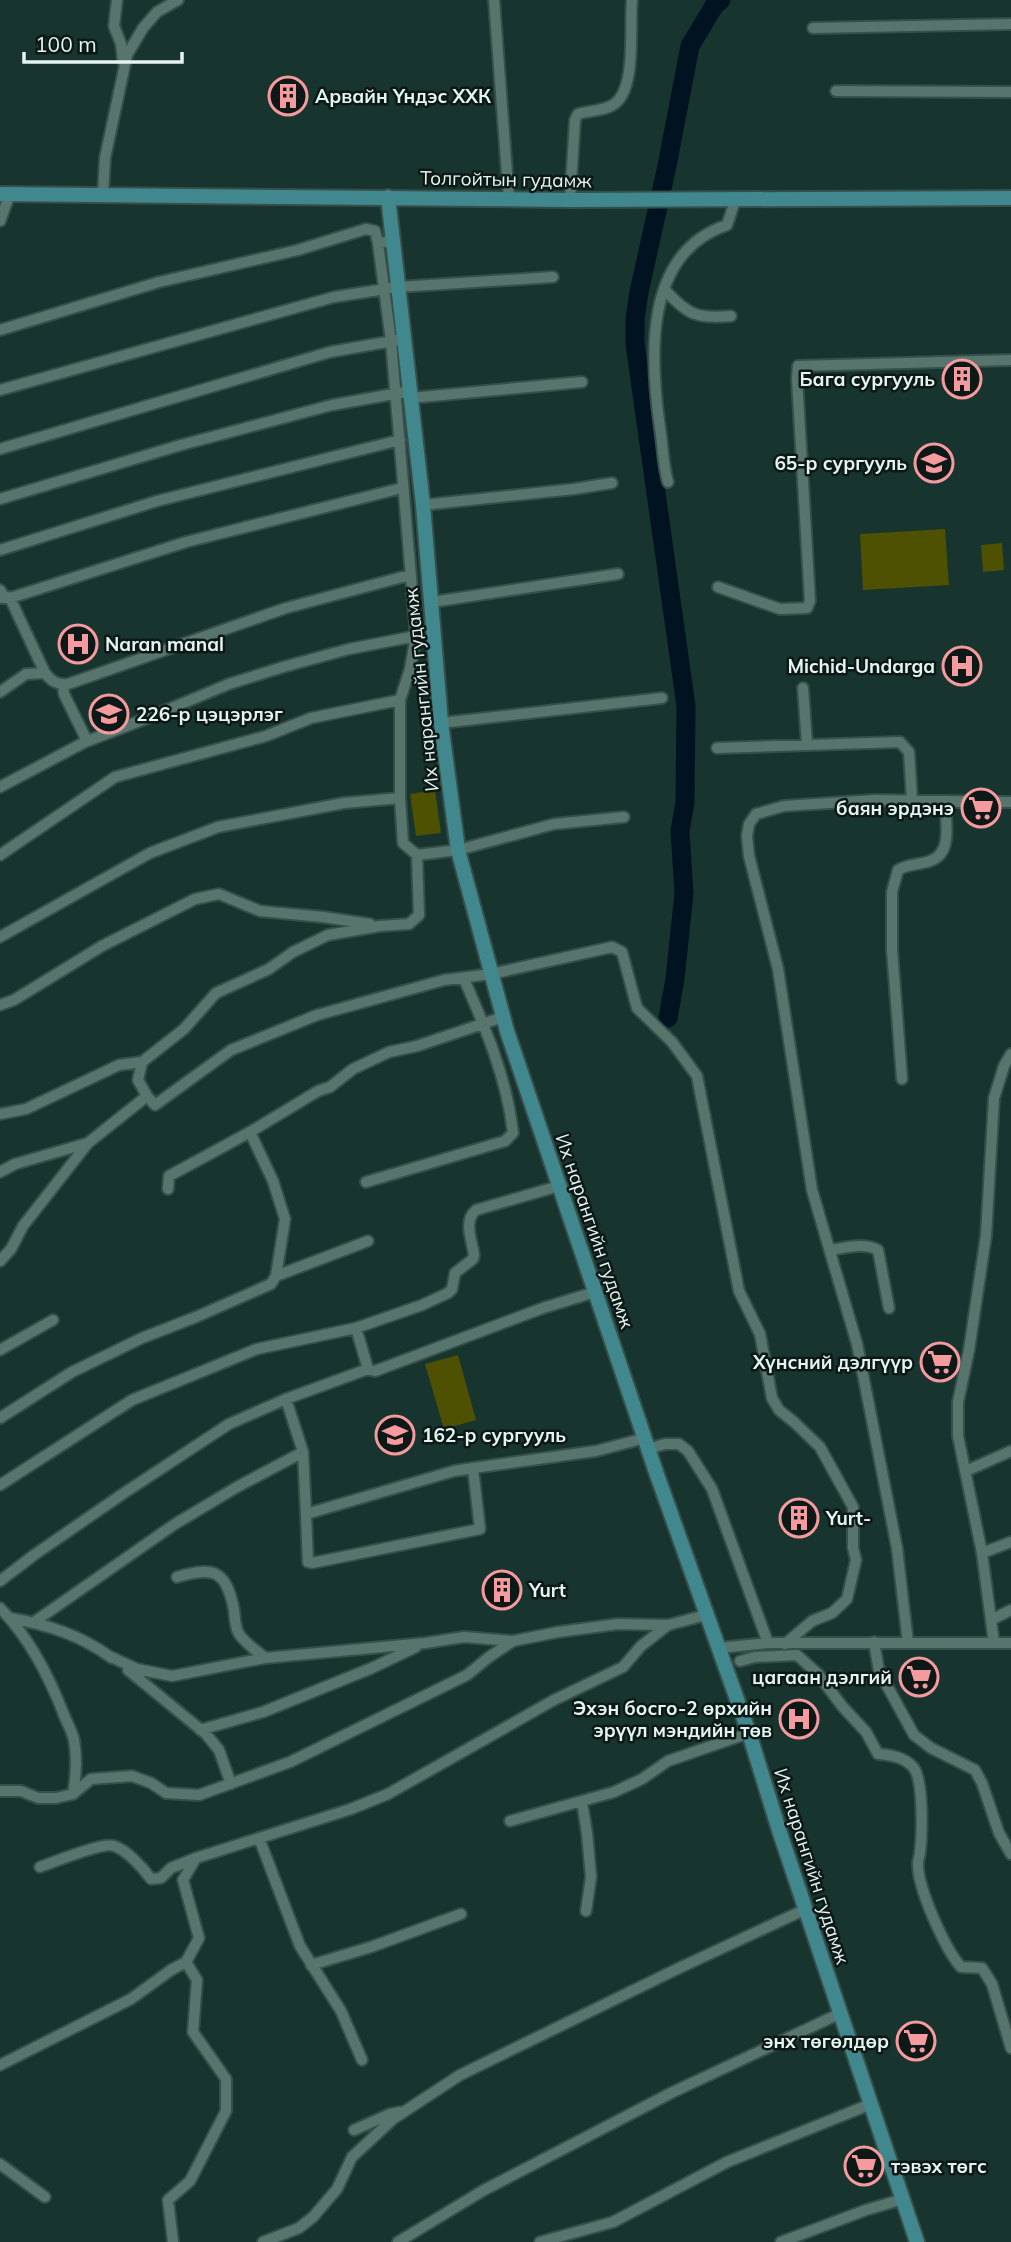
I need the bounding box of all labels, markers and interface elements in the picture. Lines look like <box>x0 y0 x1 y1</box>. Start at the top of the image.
scale bar <box>24 21 182 65</box>
text: 100 m <box>35 31 97 57</box>
building icon: Арвайн Үндэс ХХК <box>267 75 309 117</box>
place label: Арвайн Үндэс ХХК <box>315 84 492 108</box>
street label: Толгойтын гудамж <box>420 166 593 193</box>
building icon: Бага сургууль <box>941 358 983 400</box>
place label: Бага сургууль <box>800 367 935 391</box>
school or university icon: 65-р сургууль <box>913 442 955 484</box>
place label: 65-р сургууль <box>774 451 907 475</box>
street label: Их нарангийн гудамж <box>398 587 444 793</box>
hospital icon: Naran manal <box>57 623 99 665</box>
place label: Naran manal <box>105 632 224 656</box>
hospital icon: Michid-Undarga <box>941 645 983 687</box>
place label: Michid-Undarga <box>787 654 935 678</box>
school or university icon: 226-р цэцэрлэг <box>88 693 130 735</box>
place label: 226-р цэцэрлэг <box>136 702 283 726</box>
supermarket icon: баян эрдэнэ <box>960 787 1002 829</box>
place label: баян эрдэнэ <box>836 796 954 820</box>
street label: Их нарангийн гудамж <box>550 1131 640 1332</box>
supermarket icon: Хүнсний дэлгүүр <box>919 1341 961 1383</box>
place label: Хүнсний дэлгүүр <box>752 1350 913 1374</box>
school or university icon: 162-р сургууль <box>374 1414 416 1456</box>
place label: 162-р сургууль <box>422 1423 566 1447</box>
building icon: Yurt- <box>778 1497 820 1539</box>
place label: Yurt- <box>825 1506 871 1530</box>
building icon: Yurt <box>481 1569 523 1611</box>
place label: Yurt <box>528 1578 566 1602</box>
supermarket icon: цагаан дэлгий <box>898 1656 940 1698</box>
place label: цагаан дэлгий <box>752 1665 892 1689</box>
place label: Эхэн босго-2 өрхийн эрүүл мэндийн төв <box>573 1696 772 1742</box>
hospital icon: Эхэн босго-2 өрхийн эрүүл мэндийн төв <box>778 1698 820 1740</box>
street label: Их нарангийн гудамж <box>769 1765 855 1967</box>
supermarket icon: энх төгөлдөр <box>895 2020 937 2062</box>
place label: энх төгөлдөр <box>763 2029 889 2053</box>
supermarket icon: тэвэх төгс <box>843 2145 885 2187</box>
place label: тэвэх төгс <box>891 2154 987 2178</box>

